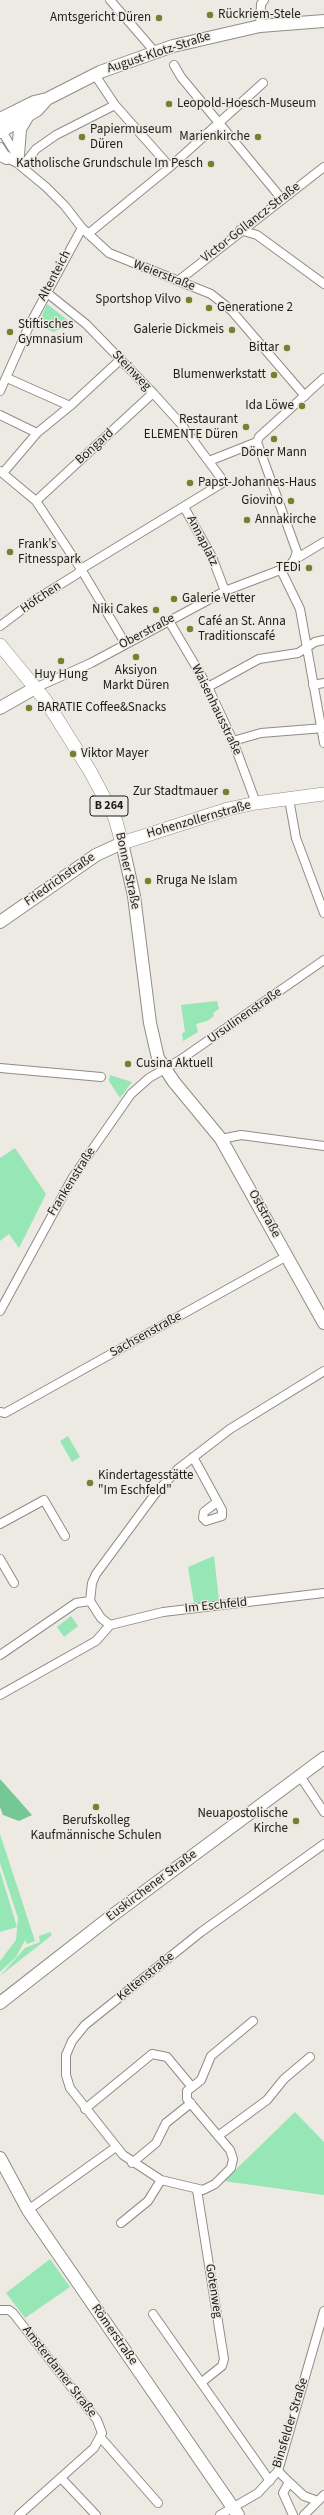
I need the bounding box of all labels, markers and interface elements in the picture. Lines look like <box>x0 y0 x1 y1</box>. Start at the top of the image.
place label: Rückriem-Stele <box>218 7 301 23</box>
place label: Amtsgericht Düren <box>50 10 151 26</box>
marker: Rückriem-Stele <box>205 10 215 20</box>
marker: Amtsgericht Düren <box>154 13 164 23</box>
street label: August-Klotz-Straße <box>105 29 213 77</box>
place label: Leopold-Hoesch-Museum <box>177 96 316 112</box>
marker: Leopold-Hoesch-Museum <box>164 99 174 109</box>
place label: Papiermuseum Düren <box>90 122 172 153</box>
place label: Marienkirche <box>179 129 250 145</box>
marker: Papiermuseum Düren <box>77 132 87 142</box>
marker: Marienkirche <box>253 132 263 142</box>
place label: Katholische Grundschule Im Pesch <box>16 156 203 172</box>
marker: Katholische Grundschule Im Pesch <box>206 159 216 169</box>
street label: Victor-Gollancz-Straße <box>198 180 304 266</box>
street label: Altenteich <box>35 248 75 304</box>
street label: Weierstraße <box>131 257 197 295</box>
place label: Sportshop Vilvo <box>95 292 181 308</box>
marker: Sportshop Vilvo <box>184 295 194 305</box>
place label: Generatione 2 <box>217 300 293 316</box>
marker: Generatione 2 <box>204 303 214 313</box>
place label: Stiftisches Gymnasium <box>18 317 83 348</box>
place label: Galerie Dickmeis <box>133 322 224 338</box>
marker: Galerie Dickmeis <box>227 325 237 335</box>
marker: Stiftisches Gymnasium <box>5 327 15 337</box>
place label: Bittar <box>249 340 279 356</box>
marker: Bittar <box>282 343 292 353</box>
street label: Steinweg <box>108 348 154 394</box>
place label: Blumenwerkstatt <box>173 367 266 383</box>
marker: Blumenwerkstatt <box>269 370 279 380</box>
place label: Ida Löwe <box>245 398 294 414</box>
marker: Ida Löwe <box>297 401 307 411</box>
place label: Restaurant ELEMENTE Düren <box>144 412 238 443</box>
marker: Restaurant ELEMENTE Düren <box>241 422 251 432</box>
street label: Bongard <box>73 426 117 468</box>
marker: Döner Mann <box>269 434 279 444</box>
place label: Döner Mann <box>241 445 307 461</box>
place label: Papst-Johannes-Haus <box>198 475 316 491</box>
marker: Papst-Johannes-Haus <box>185 478 195 488</box>
place label: Giovino <box>241 493 283 509</box>
marker: Giovino <box>286 496 296 506</box>
place label: Annakirche <box>255 512 316 528</box>
street label: Annaplatz <box>183 513 221 569</box>
marker: Annakirche <box>242 515 252 525</box>
place label: Frank’s Fitnesspark <box>18 537 81 568</box>
marker: Frank’s Fitnesspark <box>5 547 15 557</box>
place label: TEDi <box>276 560 301 576</box>
marker: TEDi <box>304 563 314 573</box>
street label: Höfchen <box>18 579 64 617</box>
place label: Galerie Vetter <box>182 591 255 607</box>
marker: Galerie Vetter <box>169 594 179 604</box>
place label: Niki Cakes <box>92 602 148 618</box>
marker: Niki Cakes <box>151 605 161 615</box>
street label: Oberstraße <box>116 611 178 653</box>
place label: Café an St. Anna Traditionscafé <box>198 614 286 645</box>
marker: Café an St. Anna Traditionscafé <box>185 624 195 634</box>
marker: Aksiyon Markt Düren <box>131 652 141 662</box>
marker: Huy Hung <box>56 656 66 666</box>
street label: Waisenhausstraße <box>187 662 245 758</box>
place label: Aksiyon Markt Düren <box>103 663 169 694</box>
place label: Huy Hung <box>34 667 88 683</box>
place label: BARATIE Coffee&Snacks <box>37 700 166 716</box>
marker: BARATIE Coffee&Snacks <box>24 703 34 713</box>
place label: Viktor Mayer <box>81 746 148 762</box>
marker: Viktor Mayer <box>68 749 78 759</box>
place label: Zur Stadtmauer <box>133 784 218 800</box>
marker: Zur Stadtmauer <box>221 787 231 797</box>
road number: B 264 <box>90 796 128 816</box>
street label: Hohenzollernstraße <box>145 798 253 842</box>
street label: Bonner Straße <box>111 831 143 911</box>
street label: Friedrichstraße <box>22 850 98 910</box>
place label: Rruga Ne Islam <box>156 873 237 889</box>
marker: Rruga Ne Islam <box>143 876 153 886</box>
street label: Ursulinenstraße <box>205 985 285 1047</box>
place label: Cusina Aktuell <box>136 1056 213 1072</box>
marker: Cusina Aktuell <box>123 1059 133 1069</box>
street label: Frankenstraße <box>45 1145 99 1219</box>
street label: Oststraße <box>244 1187 284 1241</box>
street label: Sachsenstraße <box>107 1309 185 1361</box>
place label: Kindertagesstätte "Im Eschfeld" <box>98 1468 193 1499</box>
marker: Kindertagesstätte "Im Eschfeld" <box>85 1478 95 1488</box>
street label: Im Eschfeld <box>184 1595 248 1617</box>
marker: Berufskolleg Kaufmännische Schulen <box>91 1802 101 1812</box>
place label: Neuapostolische Kirche <box>197 1806 288 1837</box>
place label: Berufskolleg Kaufmännische Schulen <box>30 1813 162 1844</box>
marker: Neuapostolische Kirche <box>291 1816 301 1826</box>
street label: Euskirchener Straße <box>104 1847 200 1925</box>
street label: Keltenstraße <box>114 1949 178 2005</box>
street label: Gotenweg <box>201 2263 225 2319</box>
street label: Römerstraße <box>87 2302 141 2368</box>
street label: Amsterdamer Straße <box>18 2323 100 2421</box>
street label: Binsfelder Straße <box>270 2376 312 2470</box>

